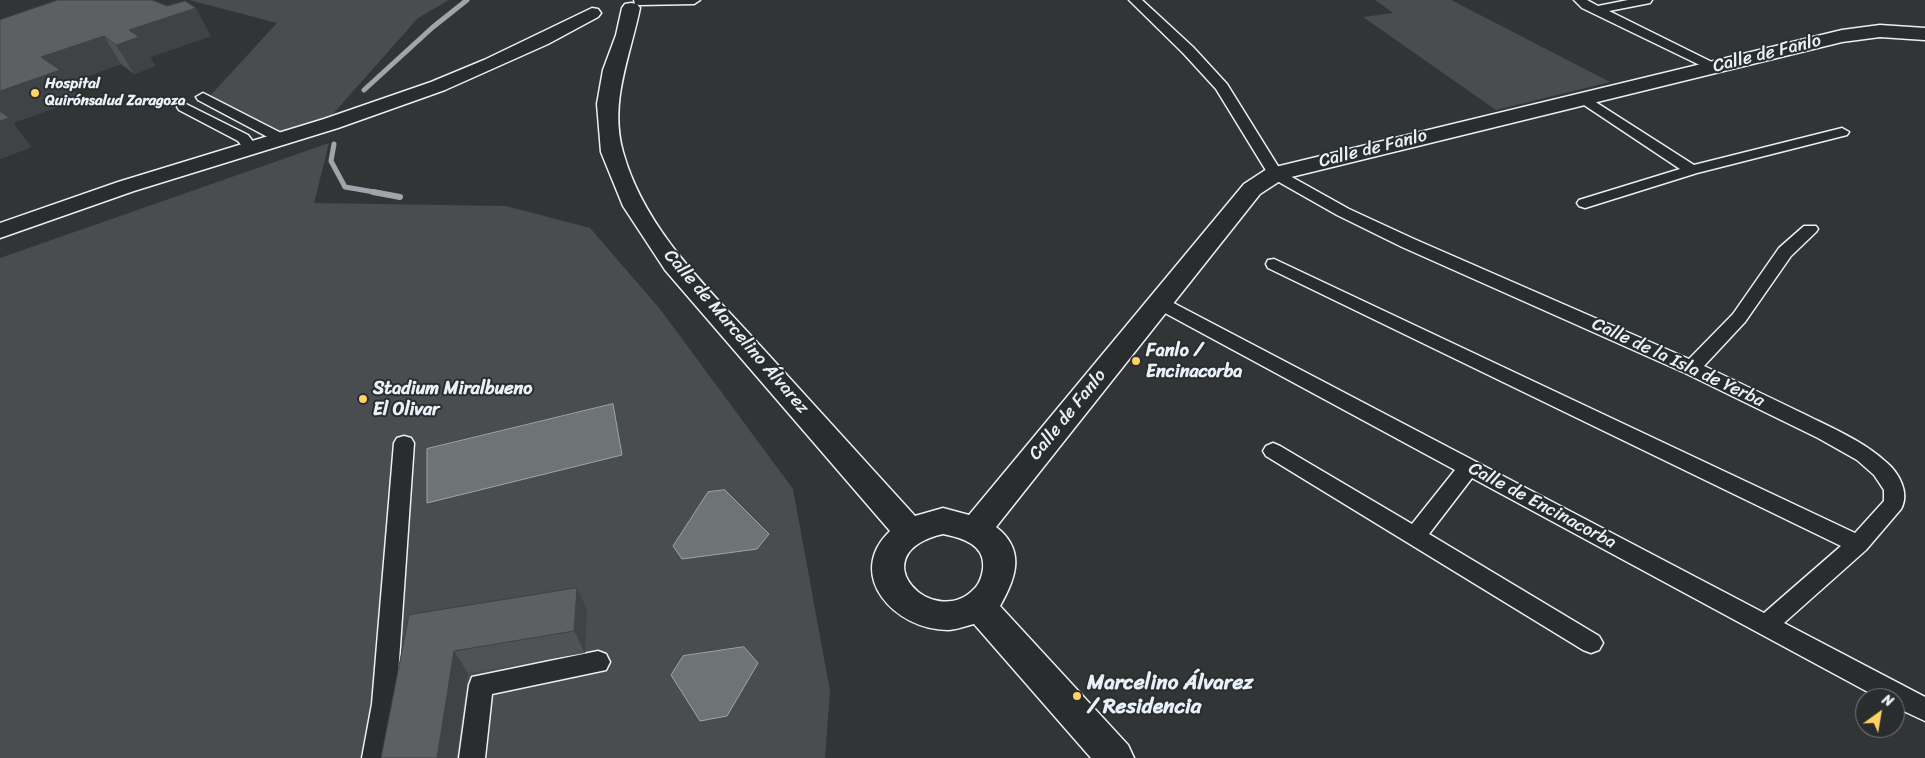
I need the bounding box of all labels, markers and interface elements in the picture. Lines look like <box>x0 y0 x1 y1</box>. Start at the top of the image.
street label: Calle de Fanlo <box>1711 30 1823 78</box>
place label: Hospital Quirónsalud Zaragoza <box>45 75 186 110</box>
marker: Hospital Quirónsalud Zaragoza <box>29 87 41 99</box>
street label: Calle de Fanlo <box>1317 125 1429 173</box>
street label: Calle de Marcelino Álvarez <box>659 246 813 418</box>
street label: Calle de la Isla de Yerba <box>1588 314 1768 412</box>
place label: Fanlo / Encinacorba <box>1146 340 1242 382</box>
marker: Fanlo / Encinacorba <box>1130 355 1142 367</box>
street label: Calle de Fanlo <box>1025 365 1111 465</box>
place label: Stadium Miralbueno El Olivar <box>373 378 532 420</box>
marker: Stadium Miralbueno El Olivar <box>357 393 369 405</box>
street label: Calle de Encinacorba <box>1464 458 1620 554</box>
place label: Marcelino Álvarez / Residencia <box>1087 671 1253 721</box>
north arrow <box>1855 688 1905 738</box>
text: N <box>1877 688 1898 714</box>
marker: Marcelino Álvarez / Residencia <box>1071 690 1083 702</box>

